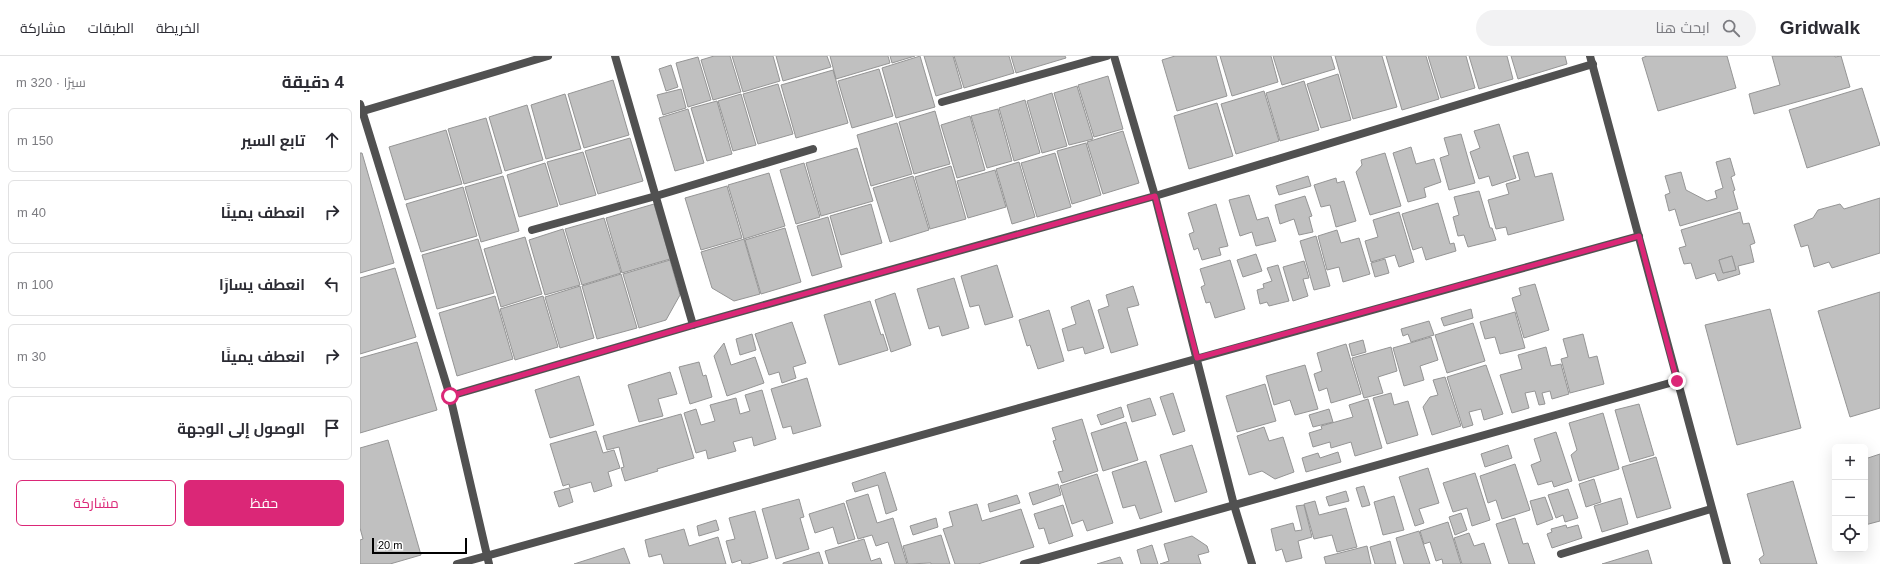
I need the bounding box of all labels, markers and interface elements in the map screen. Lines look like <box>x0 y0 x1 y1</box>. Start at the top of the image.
search box <box>1476 10 1756 46</box>
icon: search <box>1720 17 1742 39</box>
text: Gridwalk <box>1780 17 1860 38</box>
text: ابحث هنا <box>1655 19 1710 36</box>
text: مشاركة <box>20 20 66 36</box>
text: الطبقات <box>88 20 134 36</box>
text: الخريطة <box>156 20 200 36</box>
text: 4 دقيقة <box>282 73 344 92</box>
text: سيرًا · 320 m <box>16 75 86 90</box>
icon: ahead <box>321 129 343 151</box>
text: تابع السير <box>241 132 305 149</box>
text: 150 m <box>17 133 53 148</box>
icon: right <box>321 201 343 223</box>
text: انعطف يمينًا <box>221 204 305 221</box>
text: 40 m <box>17 205 46 220</box>
icon: left <box>321 273 343 295</box>
text: انعطف يسارًا <box>219 276 305 293</box>
text: 100 m <box>17 277 53 292</box>
icon: right <box>321 345 343 367</box>
text: انعطف يمينًا <box>221 348 305 365</box>
text: 30 m <box>17 349 46 364</box>
route end <box>1668 372 1686 390</box>
route start <box>441 387 459 405</box>
icon: arrive <box>321 417 343 439</box>
text: الوصول إلى الوجهة <box>177 420 305 437</box>
map controls <box>1832 444 1868 552</box>
button: + <box>1832 444 1868 480</box>
button: مشاركة <box>16 480 176 526</box>
button: حفظ <box>184 480 344 526</box>
button: − <box>1832 480 1868 516</box>
button: locate <box>1832 516 1868 552</box>
scale bar <box>372 536 467 555</box>
text: 20 m <box>378 539 402 551</box>

